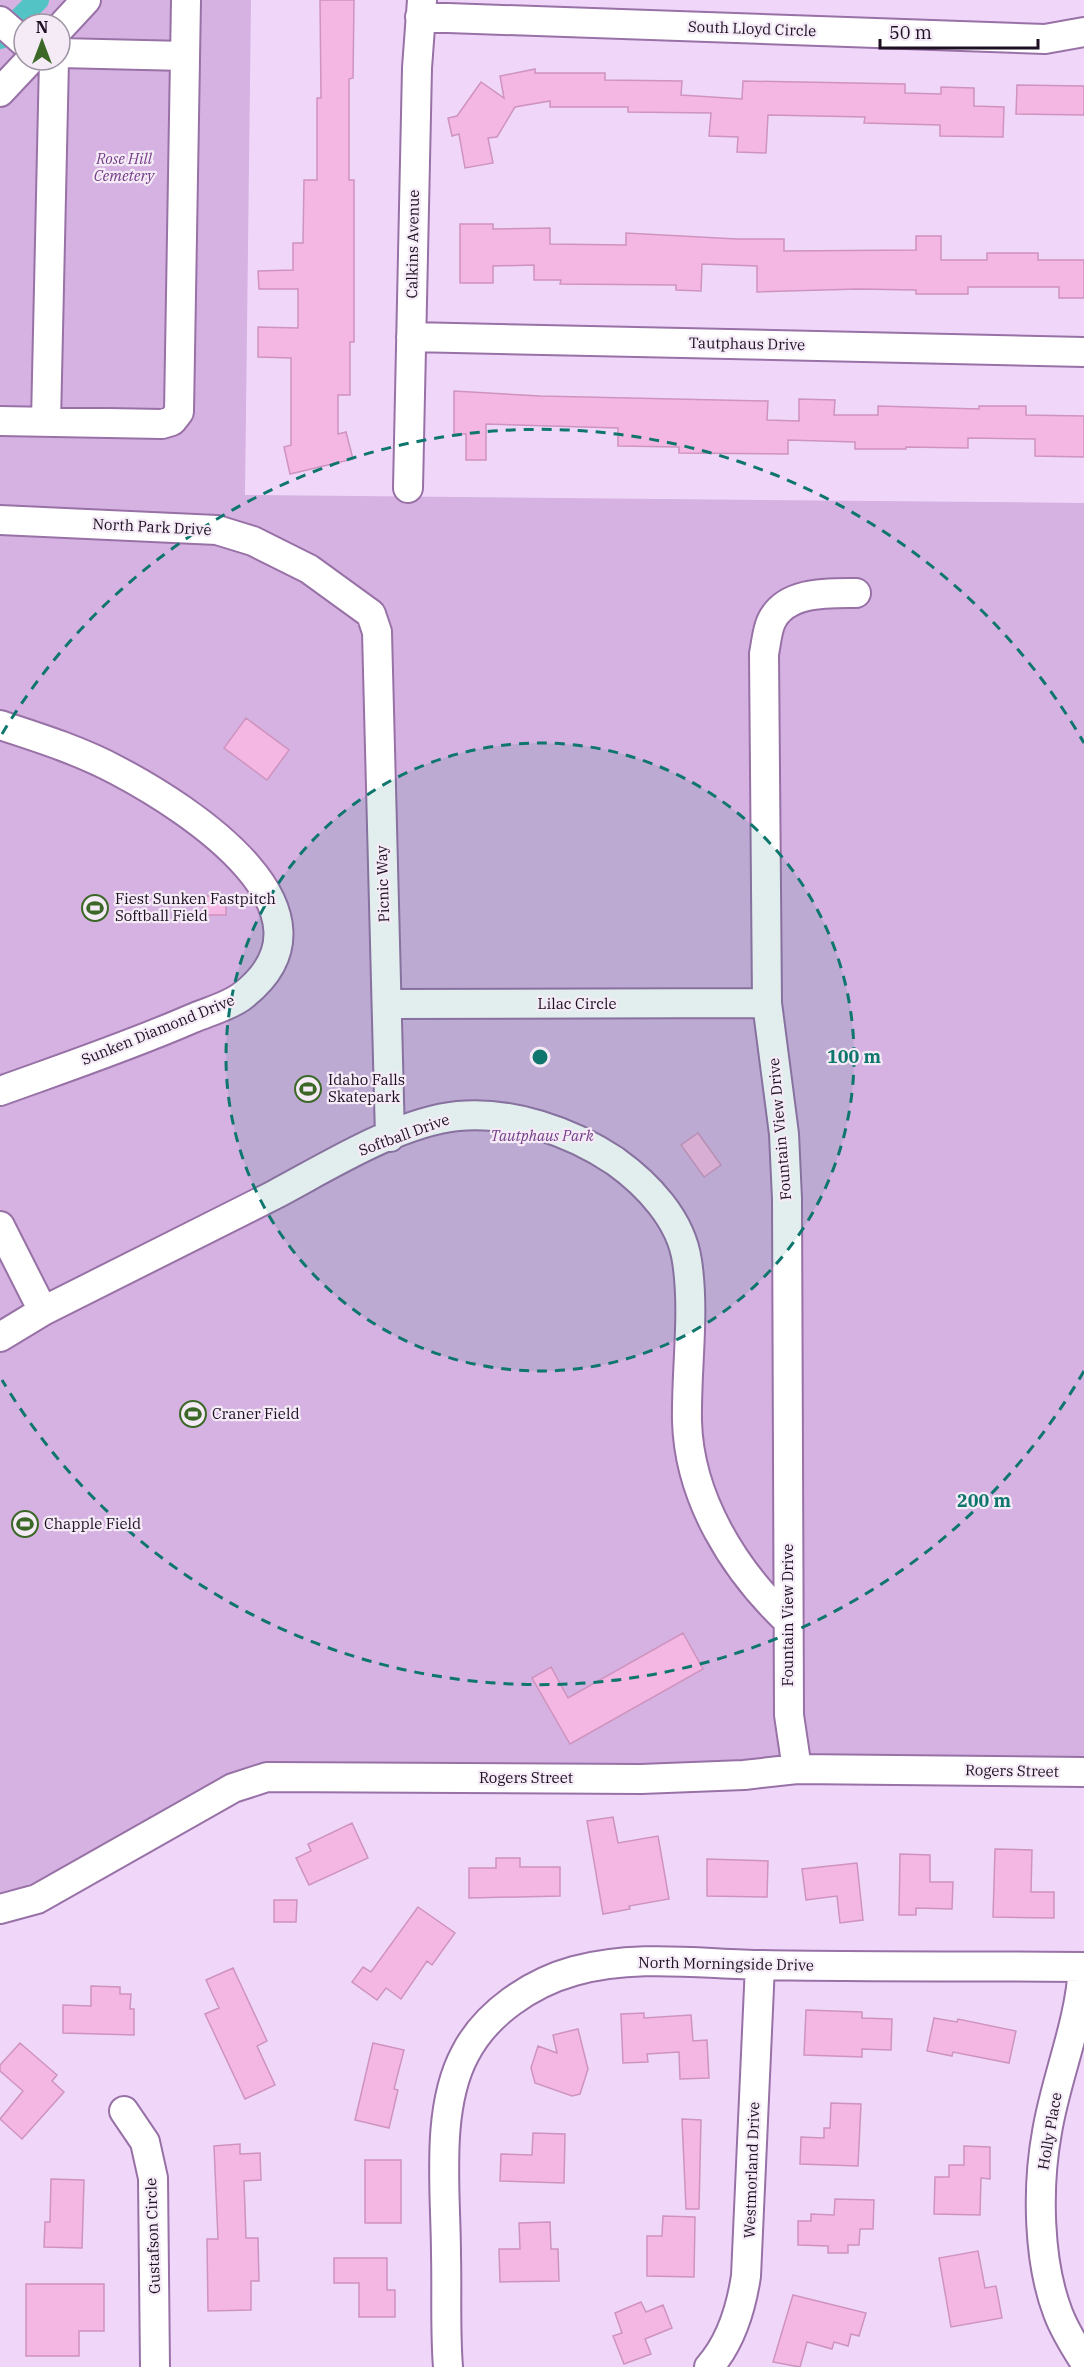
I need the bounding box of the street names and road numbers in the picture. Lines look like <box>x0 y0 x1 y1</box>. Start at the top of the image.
street label: South Lloyd Circle <box>688 17 816 40</box>
street label: Calkins Avenue <box>402 189 423 299</box>
street label: Tautphaus Drive <box>689 333 805 354</box>
street label: North Park Drive <box>92 514 212 539</box>
street label: Picnic Way <box>372 845 393 923</box>
street label: Sunken Diamond Drive <box>78 990 237 1069</box>
street label: Lilac Circle <box>538 994 616 1013</box>
street label: Fountain View Drive <box>764 1057 795 1201</box>
street label: Softball Drive <box>356 1109 452 1160</box>
street label: Fountain View Drive <box>778 1544 797 1686</box>
street label: Rogers Street <box>965 1760 1059 1781</box>
street label: Rogers Street <box>479 1768 573 1787</box>
street label: North Morningside Drive <box>638 1952 814 1975</box>
street label: Holly Place <box>1033 2091 1066 2171</box>
street label: Westmorland Drive <box>740 2101 763 2239</box>
street label: Gustafson Circle <box>141 2178 164 2294</box>

